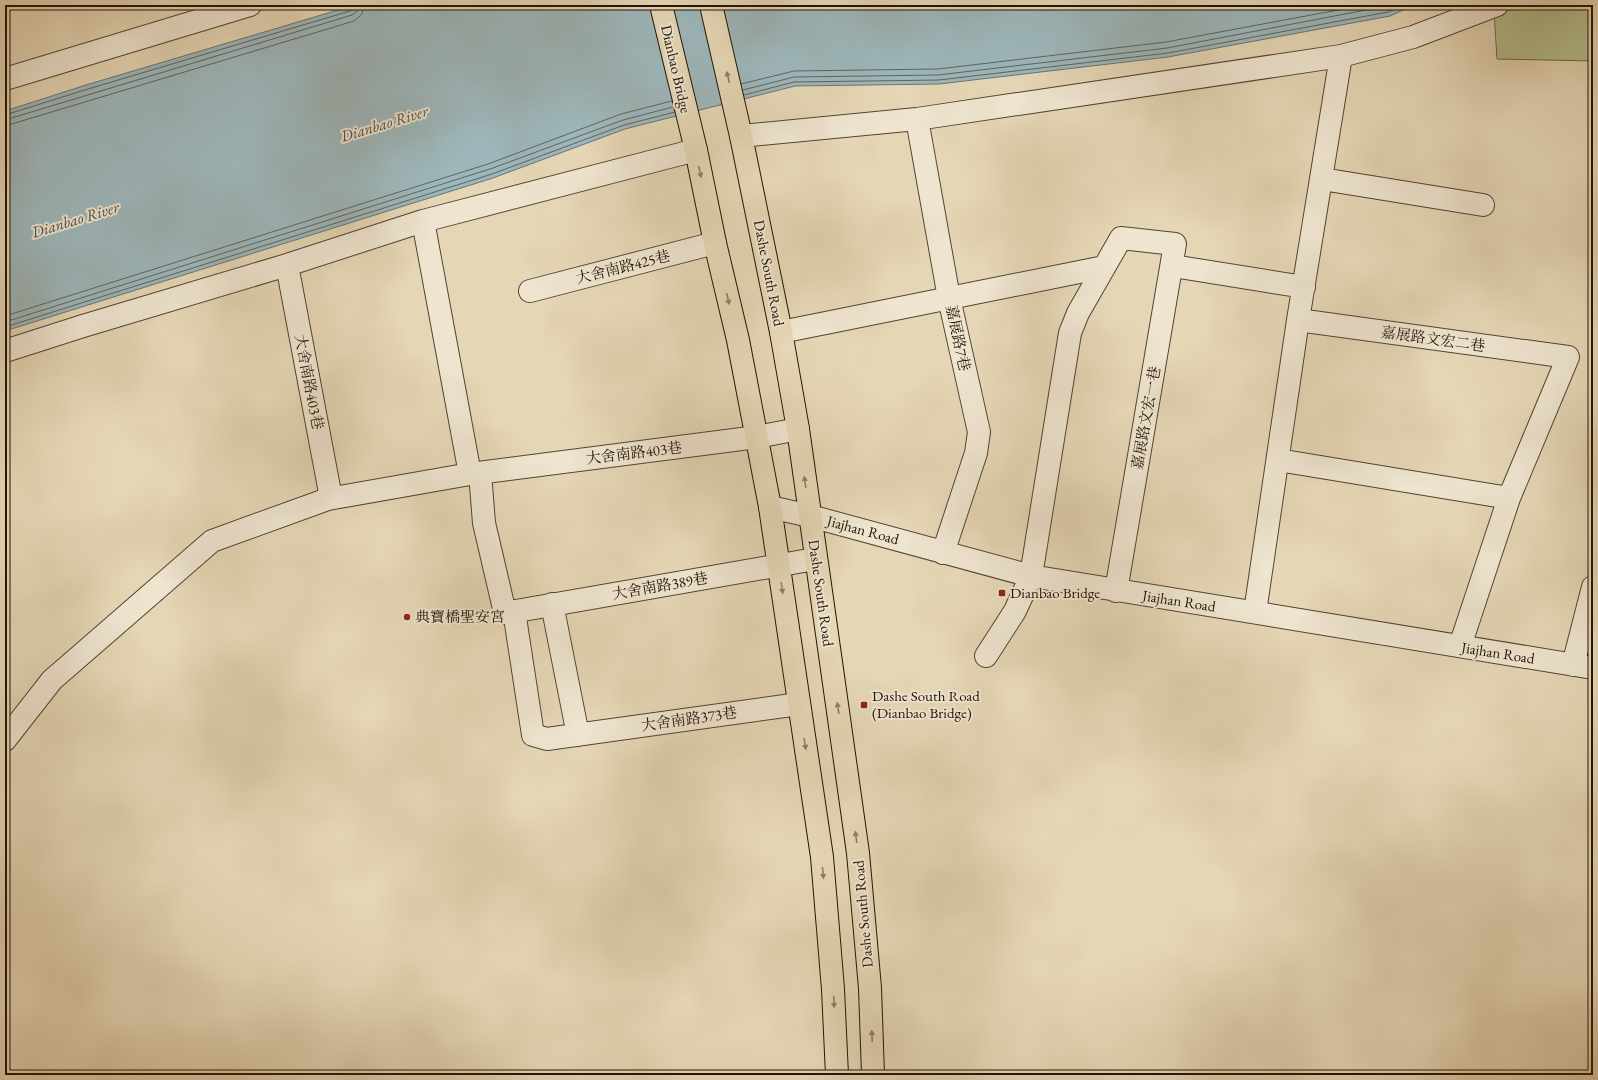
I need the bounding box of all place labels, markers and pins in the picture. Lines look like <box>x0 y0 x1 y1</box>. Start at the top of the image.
place label: Dianbao Bridge <box>1010 583 1100 602</box>
marker: Dianbao Bridge <box>997 588 1007 598</box>
place label: 典寶橋聖安宮 <box>415 607 505 626</box>
marker: 典寶橋聖安宮 <box>402 612 412 622</box>
place label: Dashe South Road (Dianbao Bridge) <box>872 686 980 722</box>
marker: Dashe South Road (Dianbao Bridge) <box>859 700 869 710</box>

